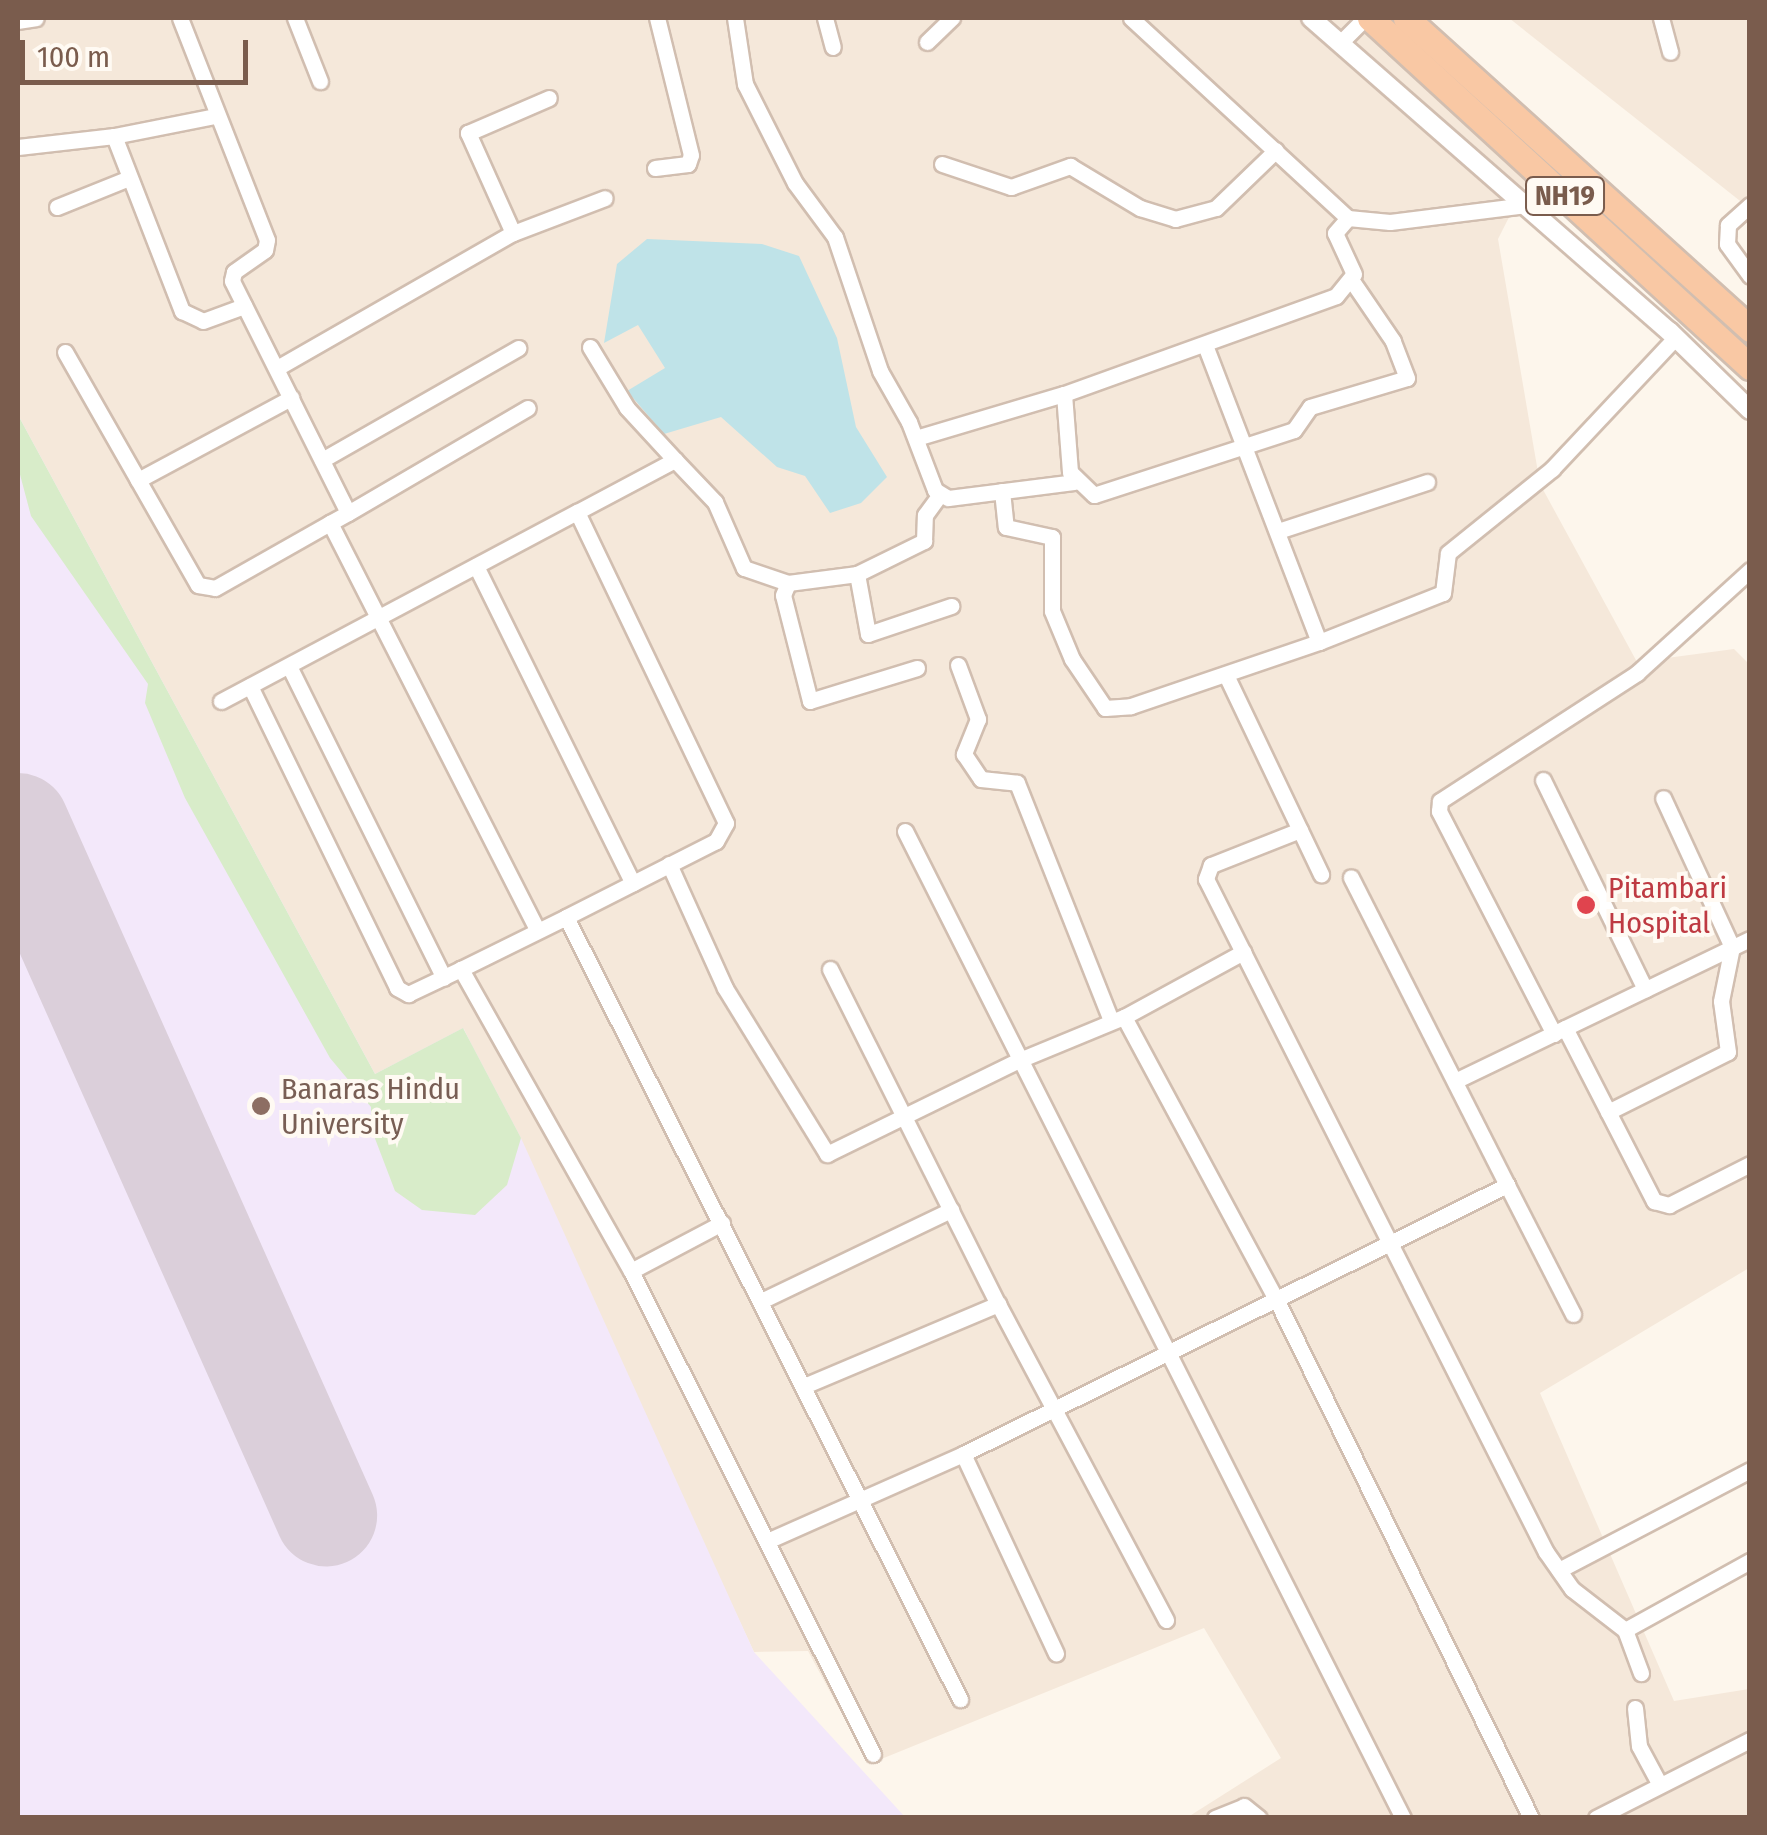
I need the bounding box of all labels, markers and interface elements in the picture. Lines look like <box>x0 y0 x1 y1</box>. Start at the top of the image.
scale bar <box>25 20 252 82</box>
text: 100 m <box>37 39 110 75</box>
road number: NH19 <box>1525 173 1605 219</box>
place label: Pitambari Hospital <box>1608 870 1727 940</box>
marker: Pitambari Hospital <box>1573 892 1599 918</box>
place label: Banaras Hindu University <box>281 1071 460 1142</box>
marker: Banaras Hindu University <box>250 1095 272 1117</box>

